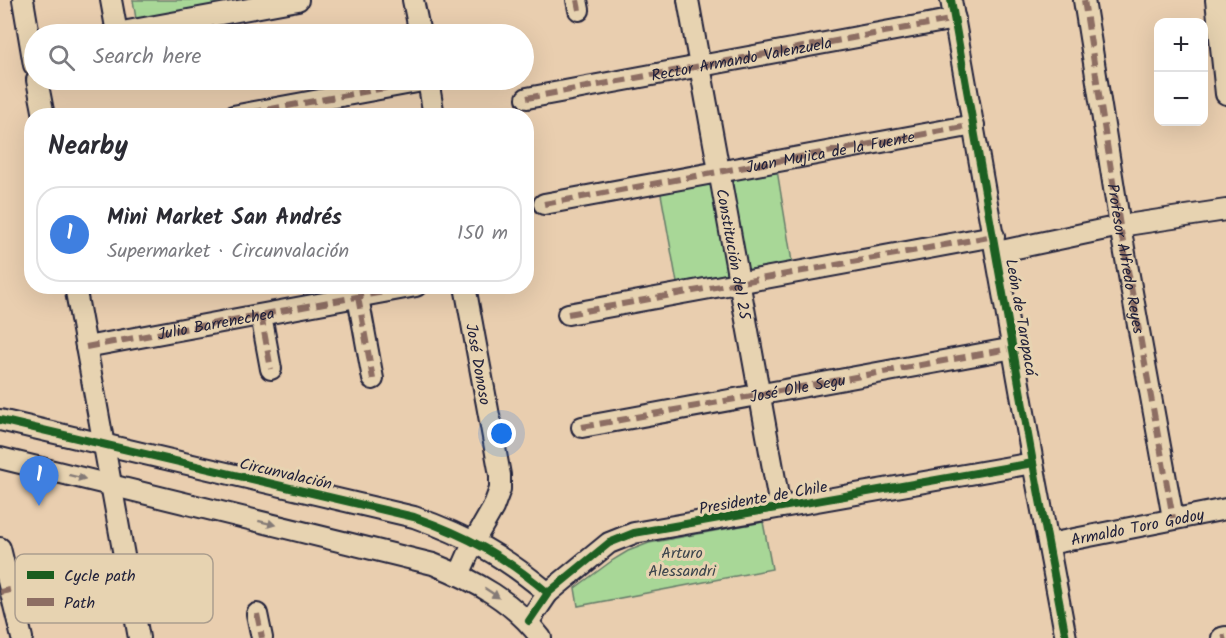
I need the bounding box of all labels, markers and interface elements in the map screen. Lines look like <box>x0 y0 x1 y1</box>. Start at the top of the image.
map controls <box>1154 18 1208 126</box>
button: + <box>1154 18 1208 72</box>
search box <box>24 24 534 90</box>
street label: Rector Armando Valenzuela <box>649 31 834 89</box>
text: Search here <box>93 40 201 75</box>
icon: search <box>45 41 78 74</box>
button: − <box>1154 72 1208 126</box>
street label: Juan Mujica de la Fuente <box>744 125 917 181</box>
text: Nearby <box>48 126 128 168</box>
street label: Profesor Alfredo Reyes <box>1099 182 1150 336</box>
street label: Constitución del 25 <box>708 187 757 323</box>
text: Mini Market San Andrés <box>107 201 342 236</box>
text: 1 <box>66 218 73 250</box>
text: 150 m <box>457 218 508 250</box>
text: Supermarket · Circunvalación <box>107 236 349 268</box>
street label: León de Tarapacá <box>998 257 1043 379</box>
street label: Julio Barrenechea <box>156 301 277 348</box>
street label: José Donoso <box>458 322 497 407</box>
street label: José Olle Segu <box>748 368 848 410</box>
your location <box>487 419 516 448</box>
street label: Circunvalación <box>237 452 334 497</box>
pin: 1 <box>20 456 58 506</box>
one-way arrow <box>68 473 86 483</box>
street label: Presidente de Chile <box>697 475 829 522</box>
street label: Armaldo Toro Godoy <box>1069 503 1207 553</box>
one-way arrow <box>257 519 276 529</box>
park label: Arturo Alessandri <box>648 541 717 584</box>
legend <box>15 554 213 623</box>
text: Cycle path <box>64 564 136 589</box>
one-way arrow <box>484 587 500 598</box>
text: Path <box>64 591 95 616</box>

